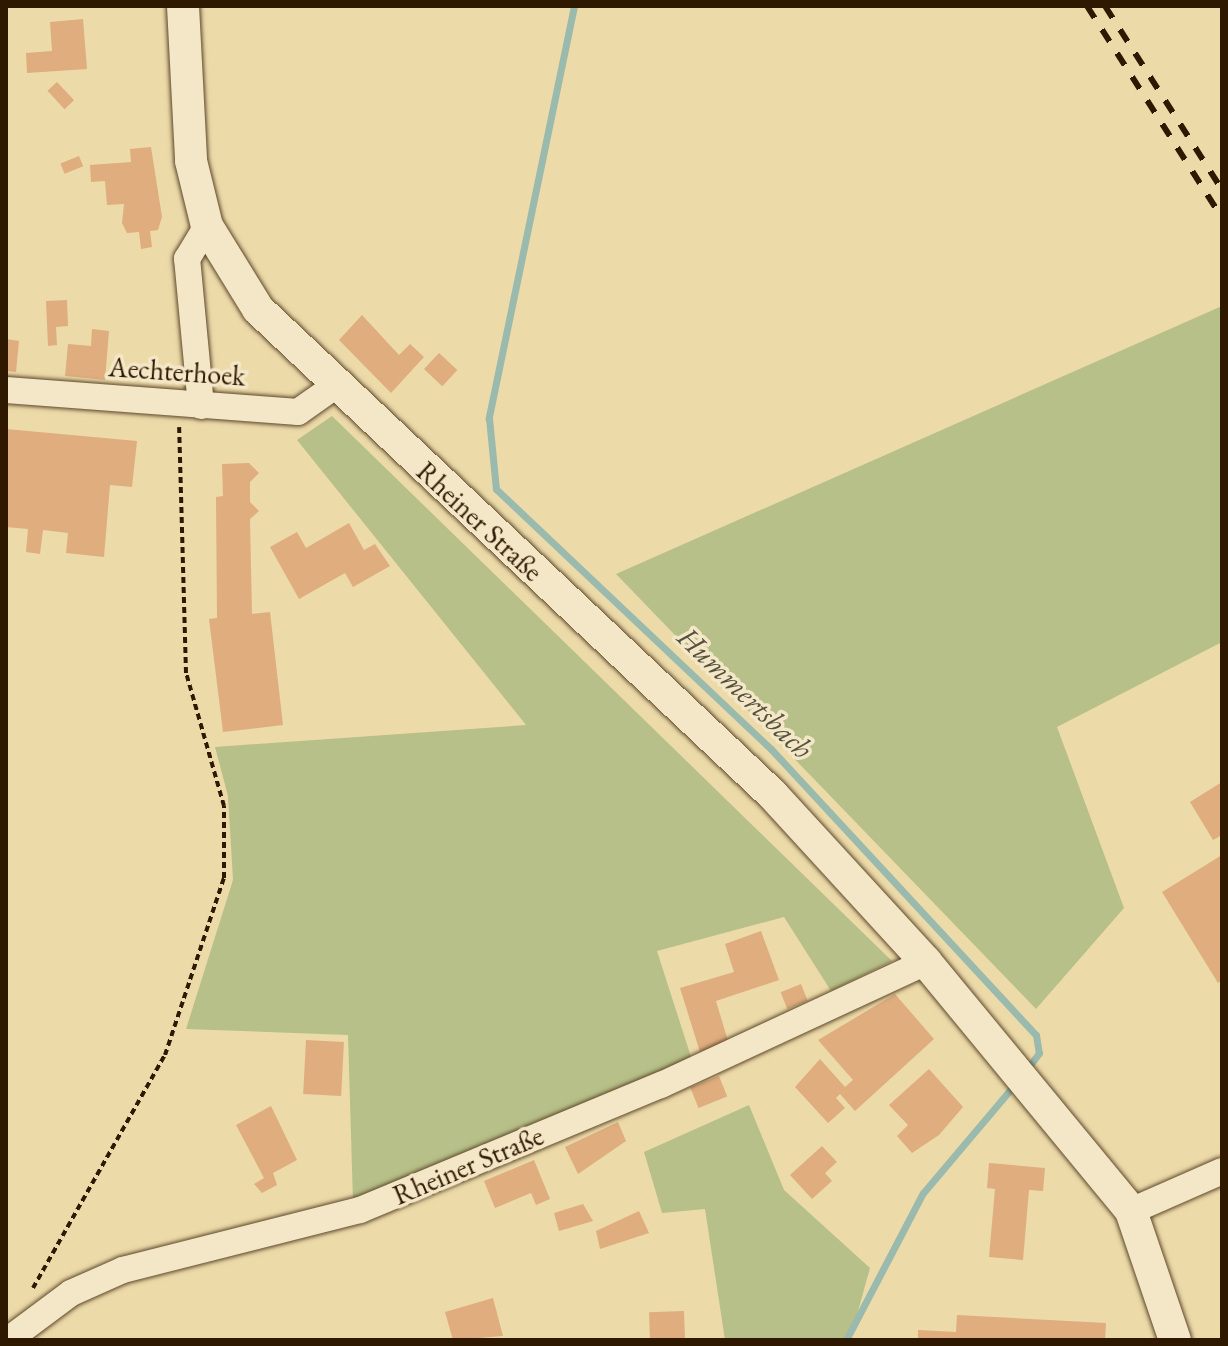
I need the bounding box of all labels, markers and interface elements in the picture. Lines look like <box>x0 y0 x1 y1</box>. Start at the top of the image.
street label: Aechterhoek <box>107 349 247 393</box>
street label: Rheiner Straße <box>410 454 550 588</box>
water label: Hummertsbach <box>670 620 820 766</box>
street label: Rheiner Straße <box>388 1118 548 1212</box>

